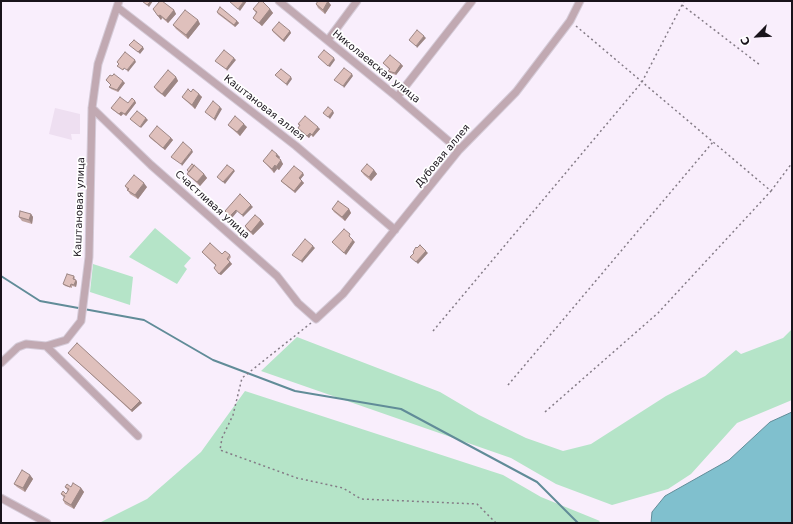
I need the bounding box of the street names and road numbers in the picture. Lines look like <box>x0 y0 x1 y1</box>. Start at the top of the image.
street label: Николаевская улица <box>330 28 422 106</box>
street label: Каштановая аллея <box>221 73 307 143</box>
street label: Дубовая аллея <box>413 122 473 190</box>
street label: Каштановая улица <box>72 157 88 257</box>
street label: Счастливая улица <box>172 168 252 242</box>

